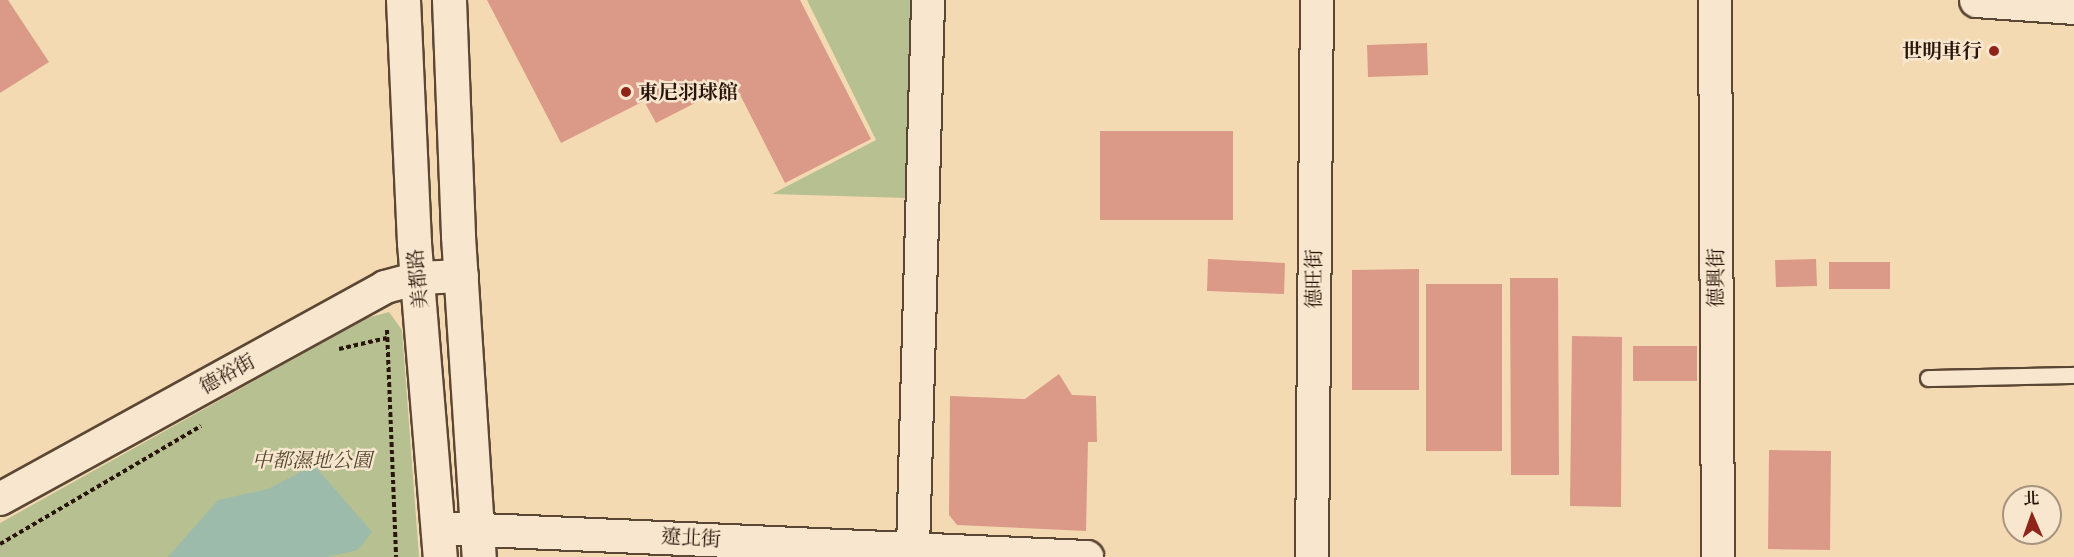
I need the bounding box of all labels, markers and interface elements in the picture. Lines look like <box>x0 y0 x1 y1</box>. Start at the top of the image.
place label: 世明車行 <box>1902 39 1982 63</box>
marker: 世明車行 <box>1987 44 2001 58</box>
place label: 東尼羽球館 <box>638 80 738 104</box>
marker: 東尼羽球館 <box>619 85 633 99</box>
street label: 美都路 <box>403 248 433 310</box>
street label: 德興街 <box>1704 248 1728 308</box>
street label: 德旺街 <box>1302 249 1326 309</box>
street label: 德裕街 <box>195 349 259 399</box>
park label: 中都濕地公園 <box>252 448 372 472</box>
north arrow <box>2002 485 2062 545</box>
text: 北 <box>2023 489 2040 508</box>
street label: 遼北街 <box>660 524 722 552</box>

